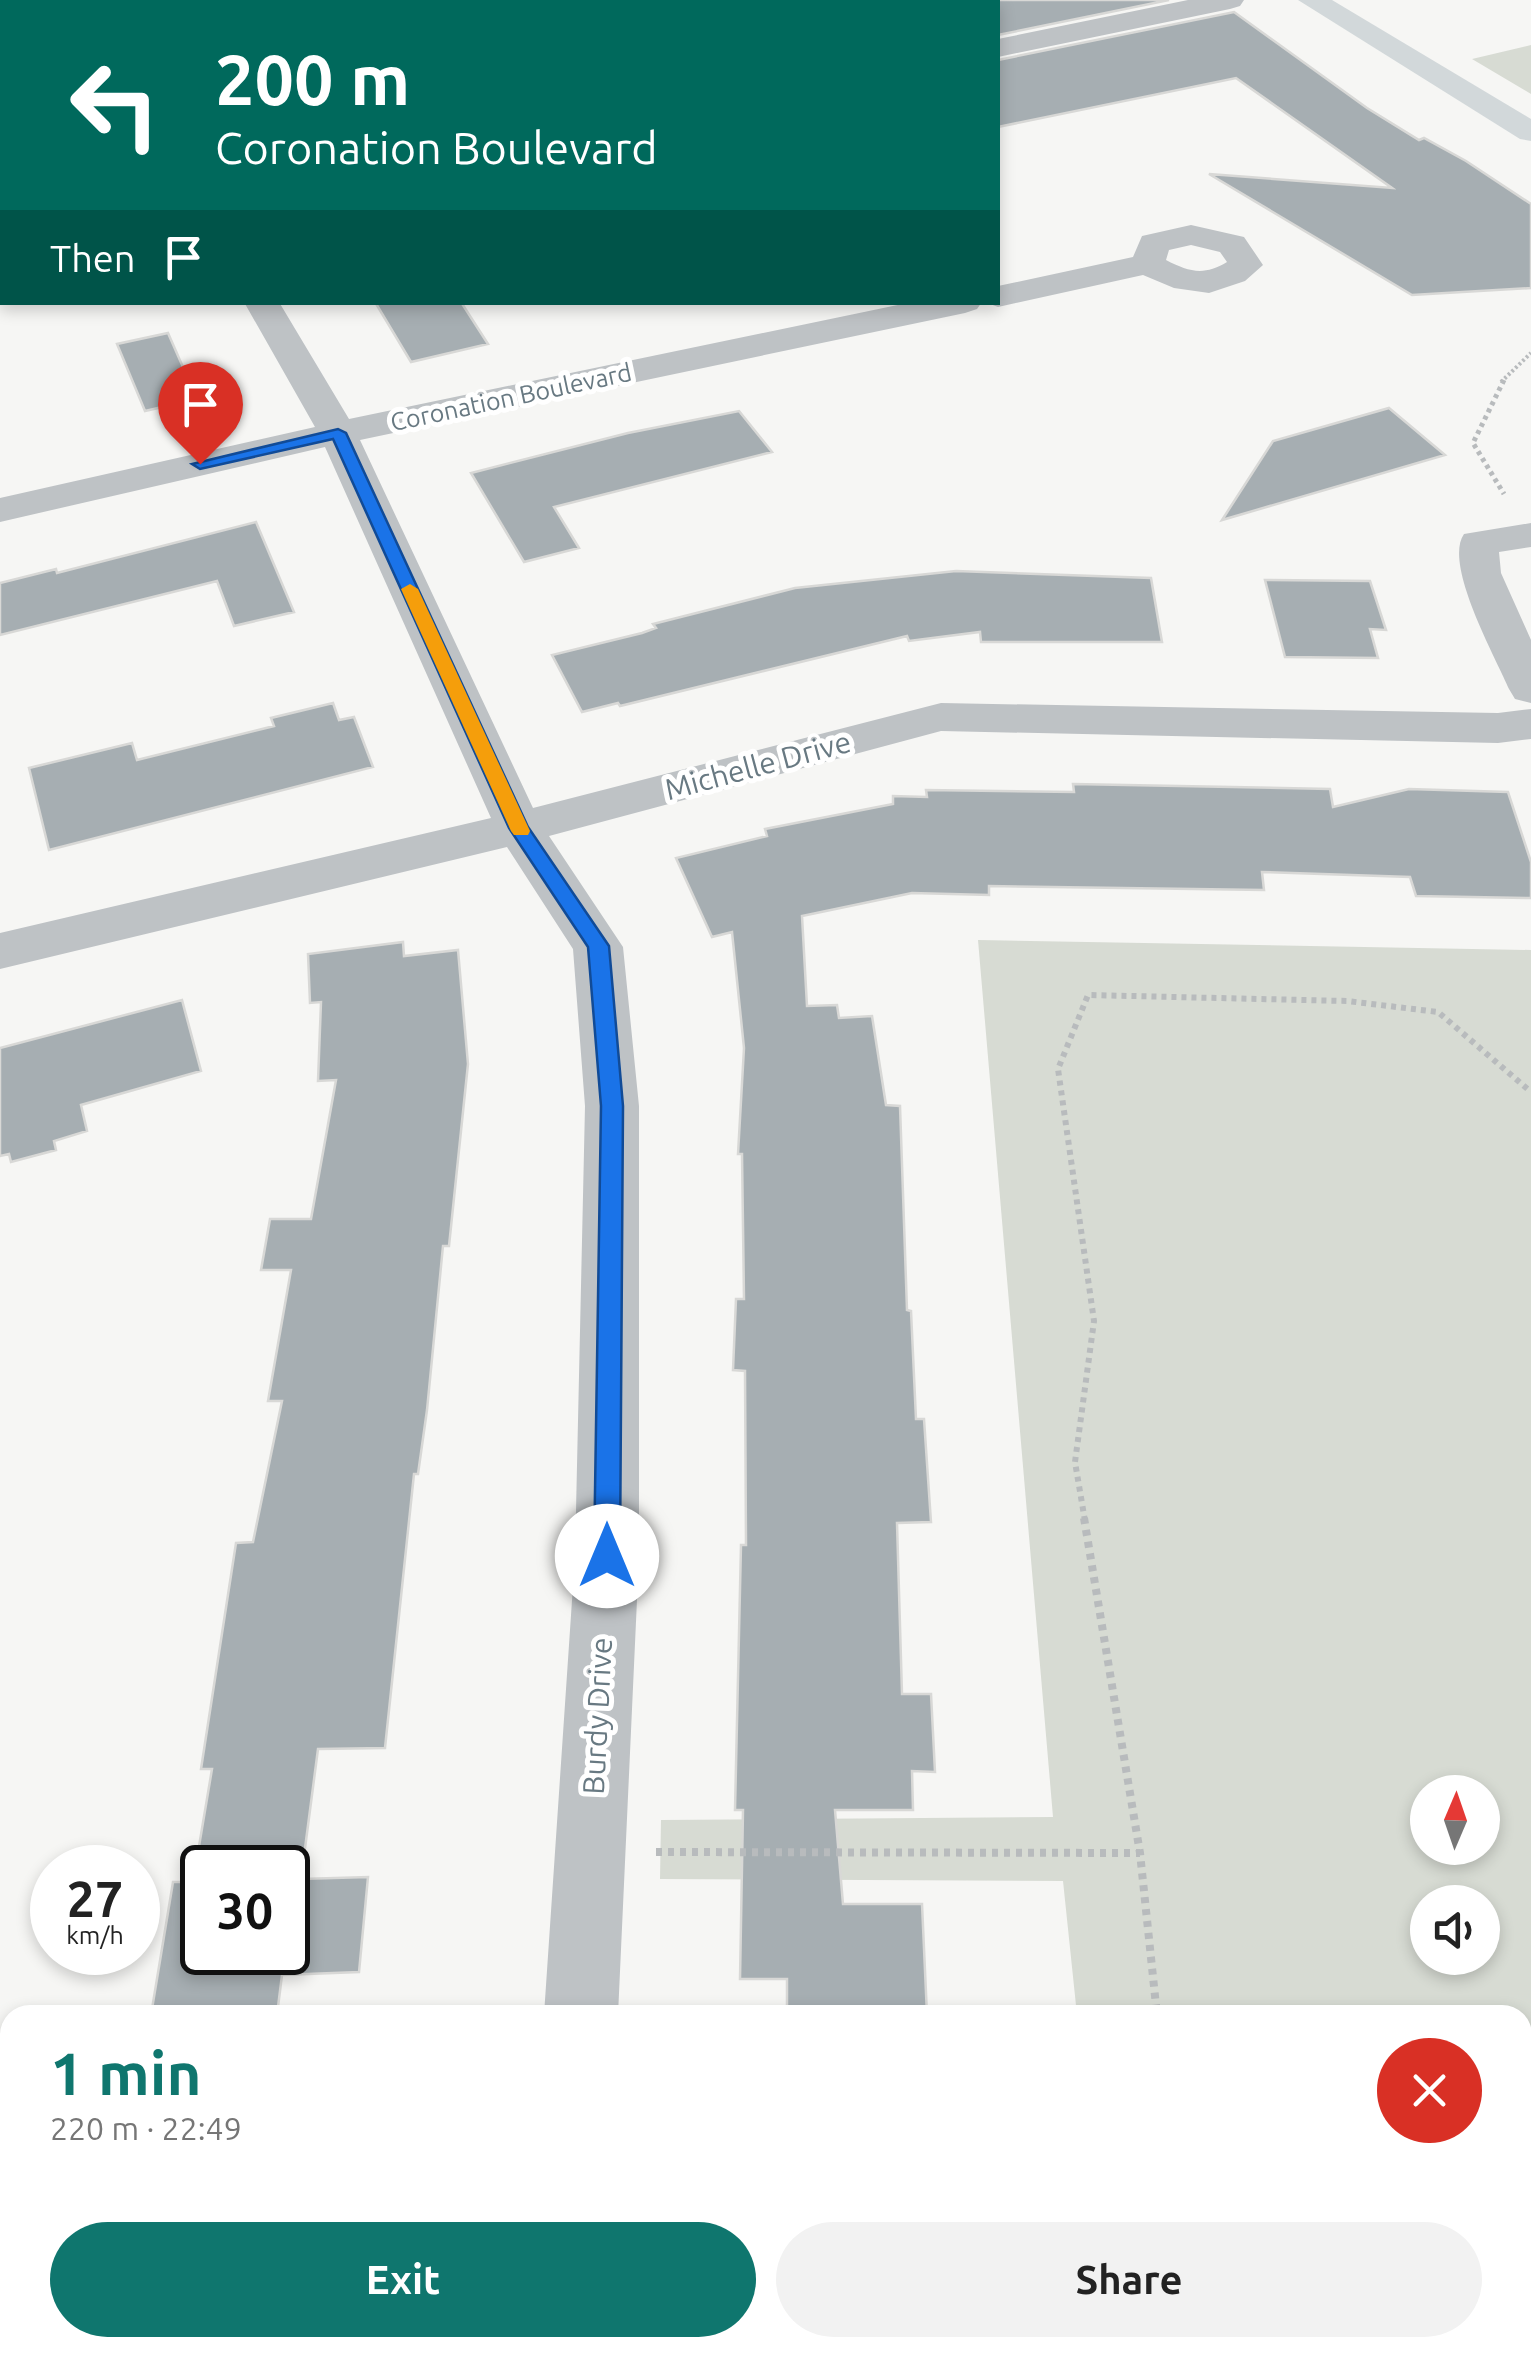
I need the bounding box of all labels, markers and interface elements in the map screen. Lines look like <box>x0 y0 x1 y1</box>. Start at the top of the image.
icon: left <box>50 40 180 170</box>
text: 200 m <box>215 40 410 118</box>
text: Coronation Boulevard <box>215 122 658 173</box>
icon: arrive <box>156 230 211 285</box>
text: Then <box>50 237 136 279</box>
street label: Coronation Boulevard <box>388 358 634 436</box>
pin <box>158 362 243 465</box>
icon: arrive <box>173 377 228 432</box>
street label: Michelle Drive <box>661 724 854 806</box>
position arrow <box>555 1504 659 1608</box>
street label: Burdy Drive <box>576 1637 618 1795</box>
north arrow <box>1410 1775 1500 1865</box>
map controls <box>1410 1775 1500 1975</box>
speed limit sign: 30 <box>180 1845 310 1975</box>
text: 27 <box>67 1870 123 1926</box>
button: sound <box>1410 1885 1500 1975</box>
text: km/h <box>66 1921 124 1949</box>
button: close <box>1377 2038 1482 2143</box>
text: 1 min <box>50 2039 202 2106</box>
text: 220 m · 22:49 <box>50 2110 242 2146</box>
button: Exit <box>50 2222 756 2337</box>
button: Share <box>776 2222 1482 2337</box>

